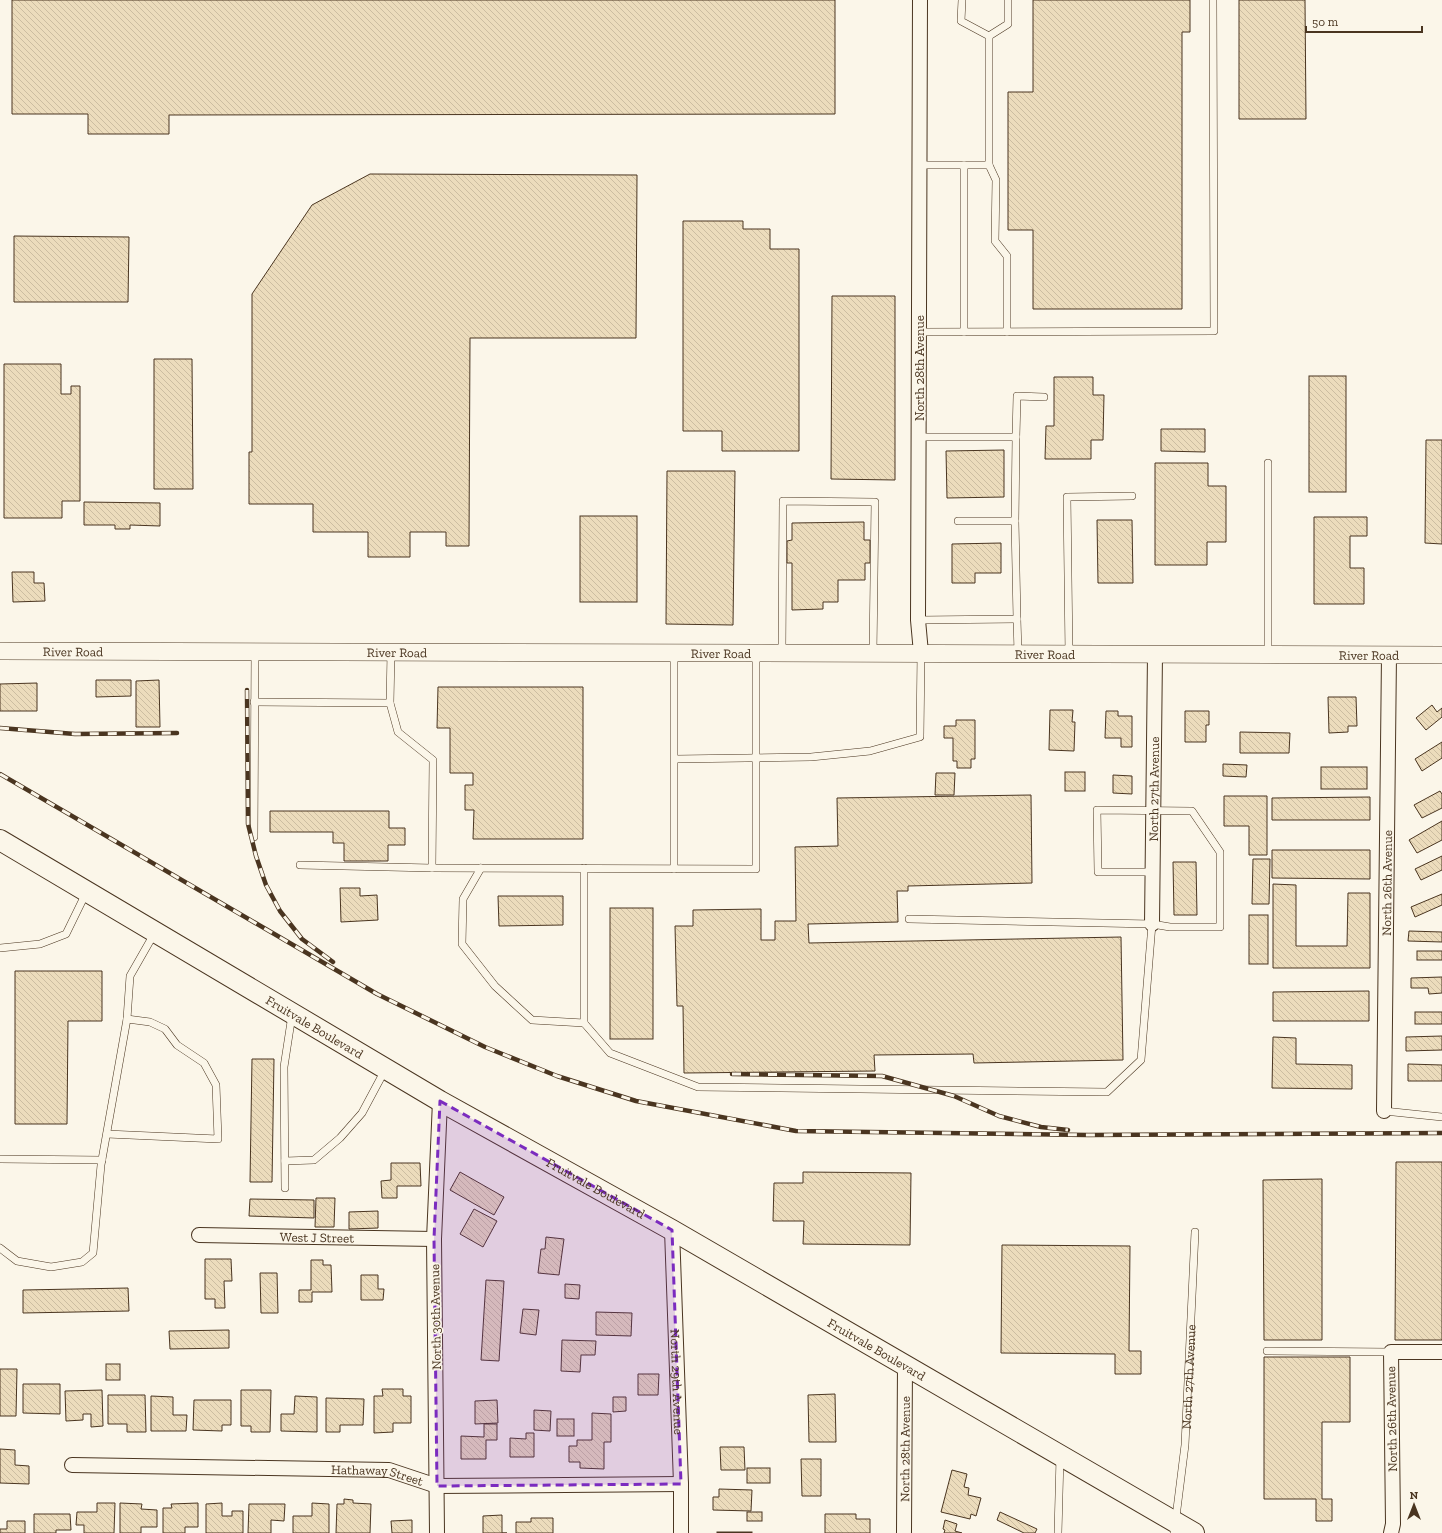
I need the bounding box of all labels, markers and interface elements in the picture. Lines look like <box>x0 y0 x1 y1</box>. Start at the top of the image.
scale bar <box>1306 8 1422 34</box>
text: 50 m <box>1312 15 1339 29</box>
street label: North 28th Avenue <box>912 315 927 421</box>
street label: River Road <box>43 644 103 659</box>
street label: River Road <box>367 645 427 660</box>
street label: River Road <box>691 646 751 661</box>
street label: River Road <box>1015 647 1075 662</box>
street label: River Road <box>1339 648 1399 663</box>
street label: North 27th Avenue <box>1146 736 1162 842</box>
street label: North 26th Avenue <box>1379 830 1395 936</box>
street label: Fruitvale Boulevard <box>263 992 366 1062</box>
street label: Fruitvale Boulevard <box>544 1155 648 1222</box>
street label: West J Street <box>280 1229 354 1246</box>
street label: North 30th Avenue <box>427 1264 444 1370</box>
street label: Fruitvale Boulevard <box>825 1315 928 1384</box>
street label: North 27th Avenue <box>1179 1324 1199 1430</box>
street label: North 29th Avenue <box>668 1329 686 1435</box>
street label: North 26th Avenue <box>1383 1366 1400 1472</box>
street label: North 28th Avenue <box>897 1396 913 1502</box>
street label: Hathaway Street <box>331 1462 425 1489</box>
north arrow <box>1394 1485 1434 1525</box>
text: N <box>1410 1489 1419 1502</box>

